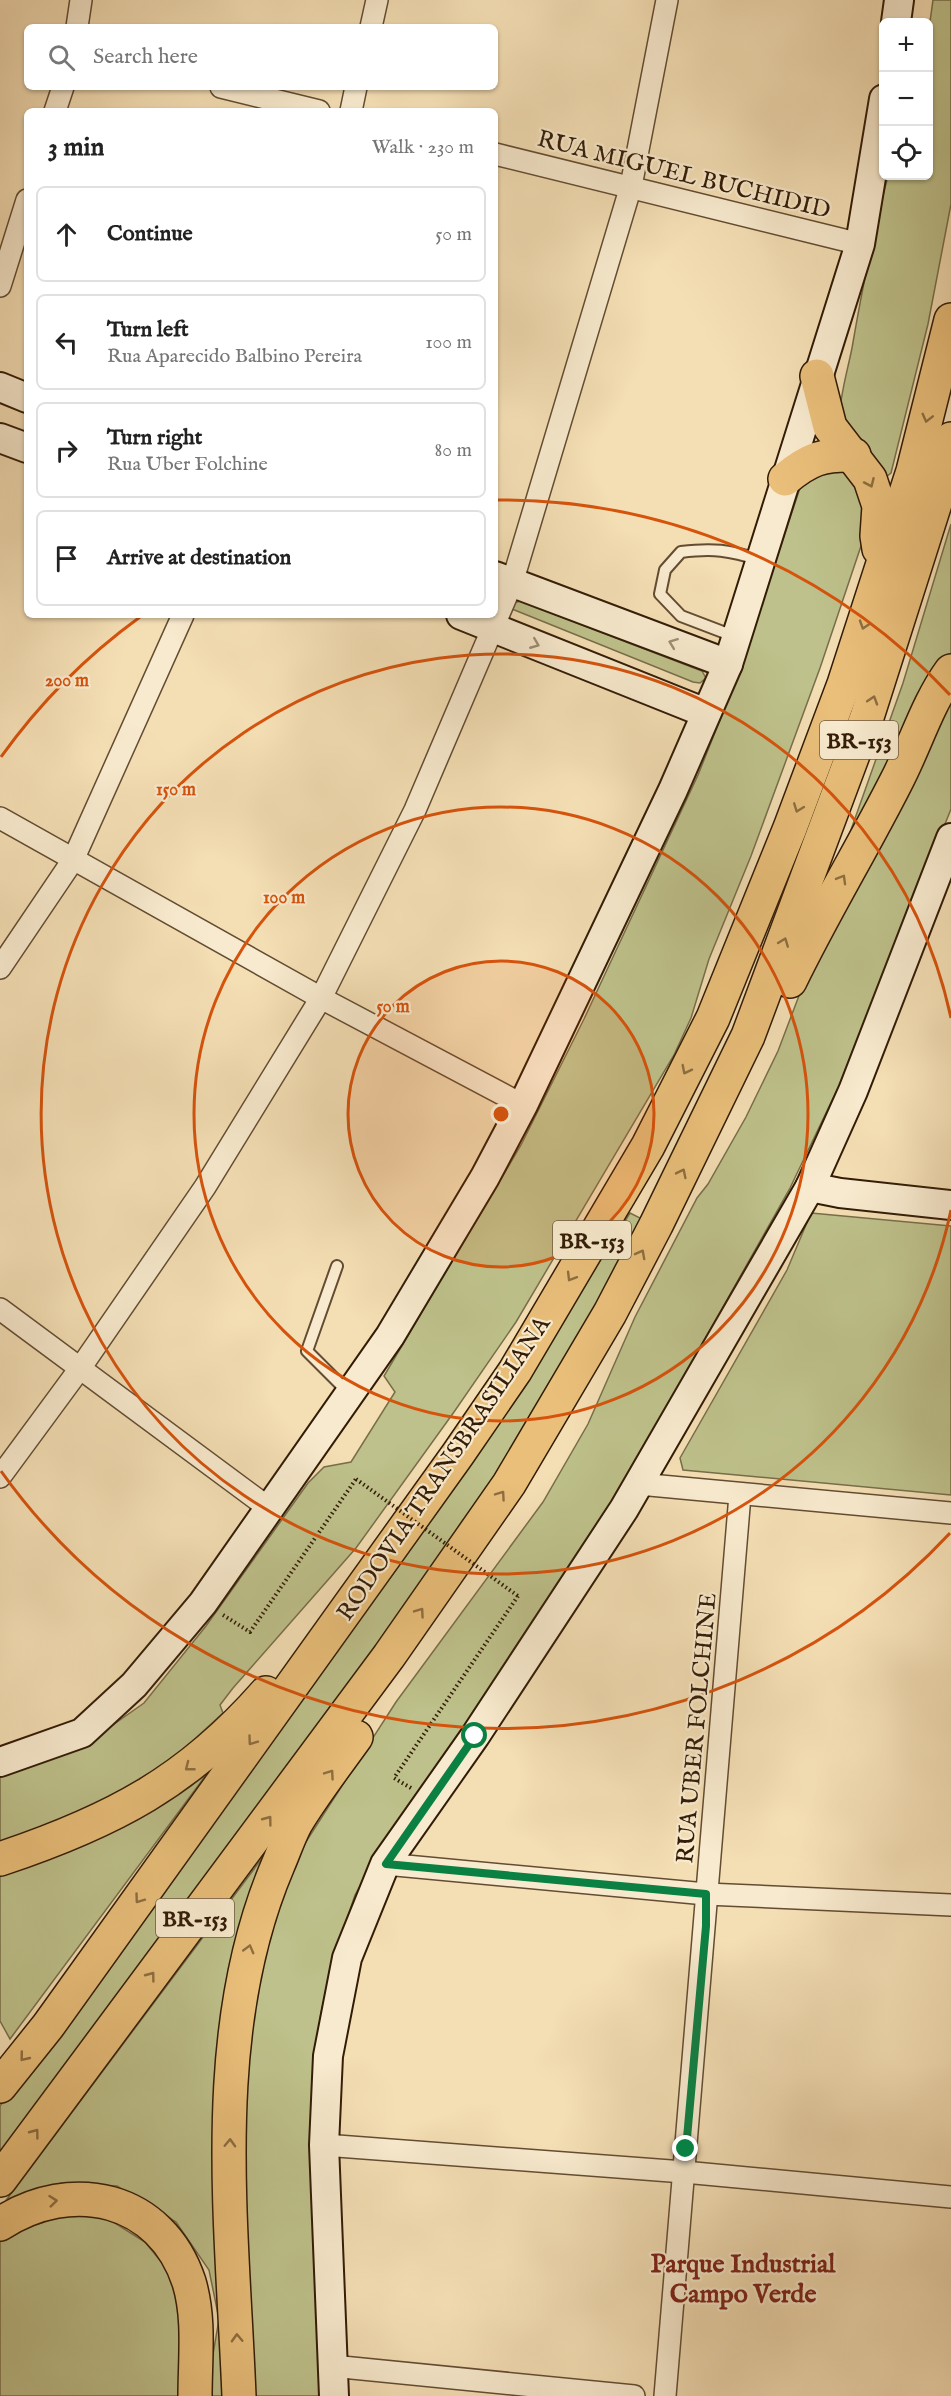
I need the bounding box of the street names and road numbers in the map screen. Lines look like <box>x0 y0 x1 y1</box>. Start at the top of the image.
street label: RUA MIGUEL BUCHIDID <box>534 124 833 227</box>
road number: BR-153 <box>820 721 898 759</box>
road number: BR-153 <box>553 1221 631 1259</box>
street label: RODOVIA TRANSBRASILIANA <box>330 1310 559 1627</box>
street label: RUA UBER FOLCHINE <box>670 1591 725 1865</box>
road number: BR-153 <box>156 1899 234 1937</box>

